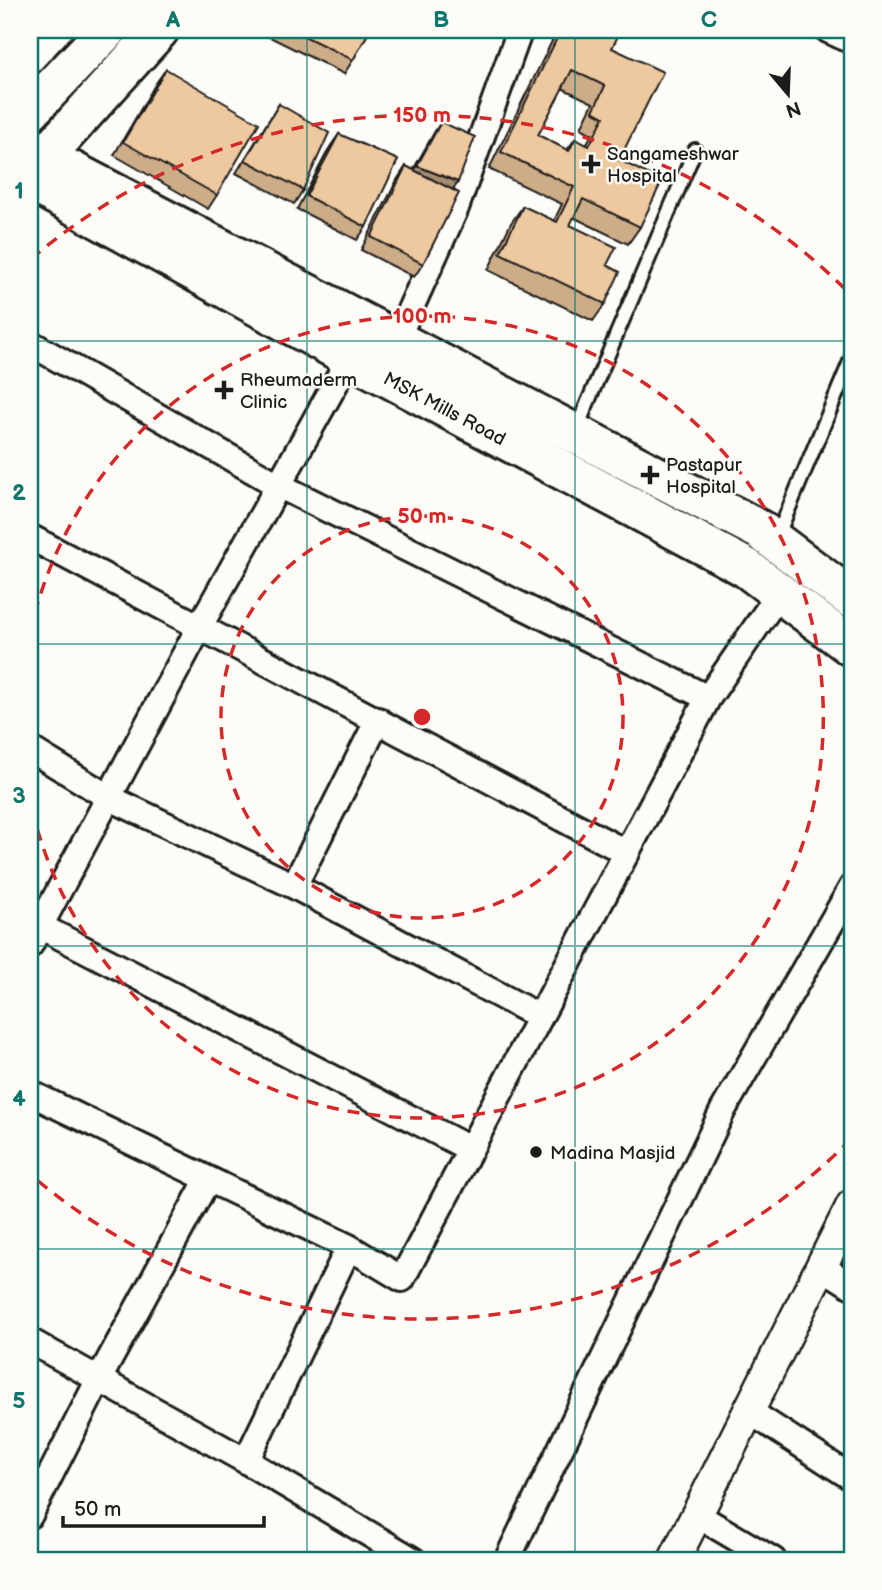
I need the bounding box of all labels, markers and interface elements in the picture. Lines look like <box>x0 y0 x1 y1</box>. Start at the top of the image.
text: A <box>165 6 181 34</box>
text: B <box>433 6 449 34</box>
text: C <box>701 6 717 34</box>
north arrow <box>752 60 822 130</box>
text: N <box>783 95 804 122</box>
text: 150 m <box>393 103 451 128</box>
place label: Sangameshwar Hospital <box>607 143 740 188</box>
marker: Sangameshwar Hospital <box>581 154 601 174</box>
text: 1 <box>14 177 24 205</box>
text: 100 m <box>393 304 451 329</box>
street label: MSK Mills Road <box>379 367 509 451</box>
place label: Rheumaderm Clinic <box>240 369 357 414</box>
marker: Rheumaderm Clinic <box>214 380 234 400</box>
place label: Pastapur Hospital <box>666 454 743 499</box>
marker: Pastapur Hospital <box>640 465 660 485</box>
text: 2 <box>12 479 26 507</box>
text: 50 m <box>398 504 446 529</box>
centre of rings <box>410 705 434 729</box>
text: 3 <box>12 782 26 810</box>
text: 4 <box>12 1085 26 1113</box>
place label: Madina Masjid <box>550 1142 676 1165</box>
marker: Madina Masjid <box>528 1144 544 1160</box>
text: 5 <box>12 1387 26 1415</box>
scale bar <box>63 1485 264 1529</box>
text: 50 m <box>74 1497 121 1522</box>

